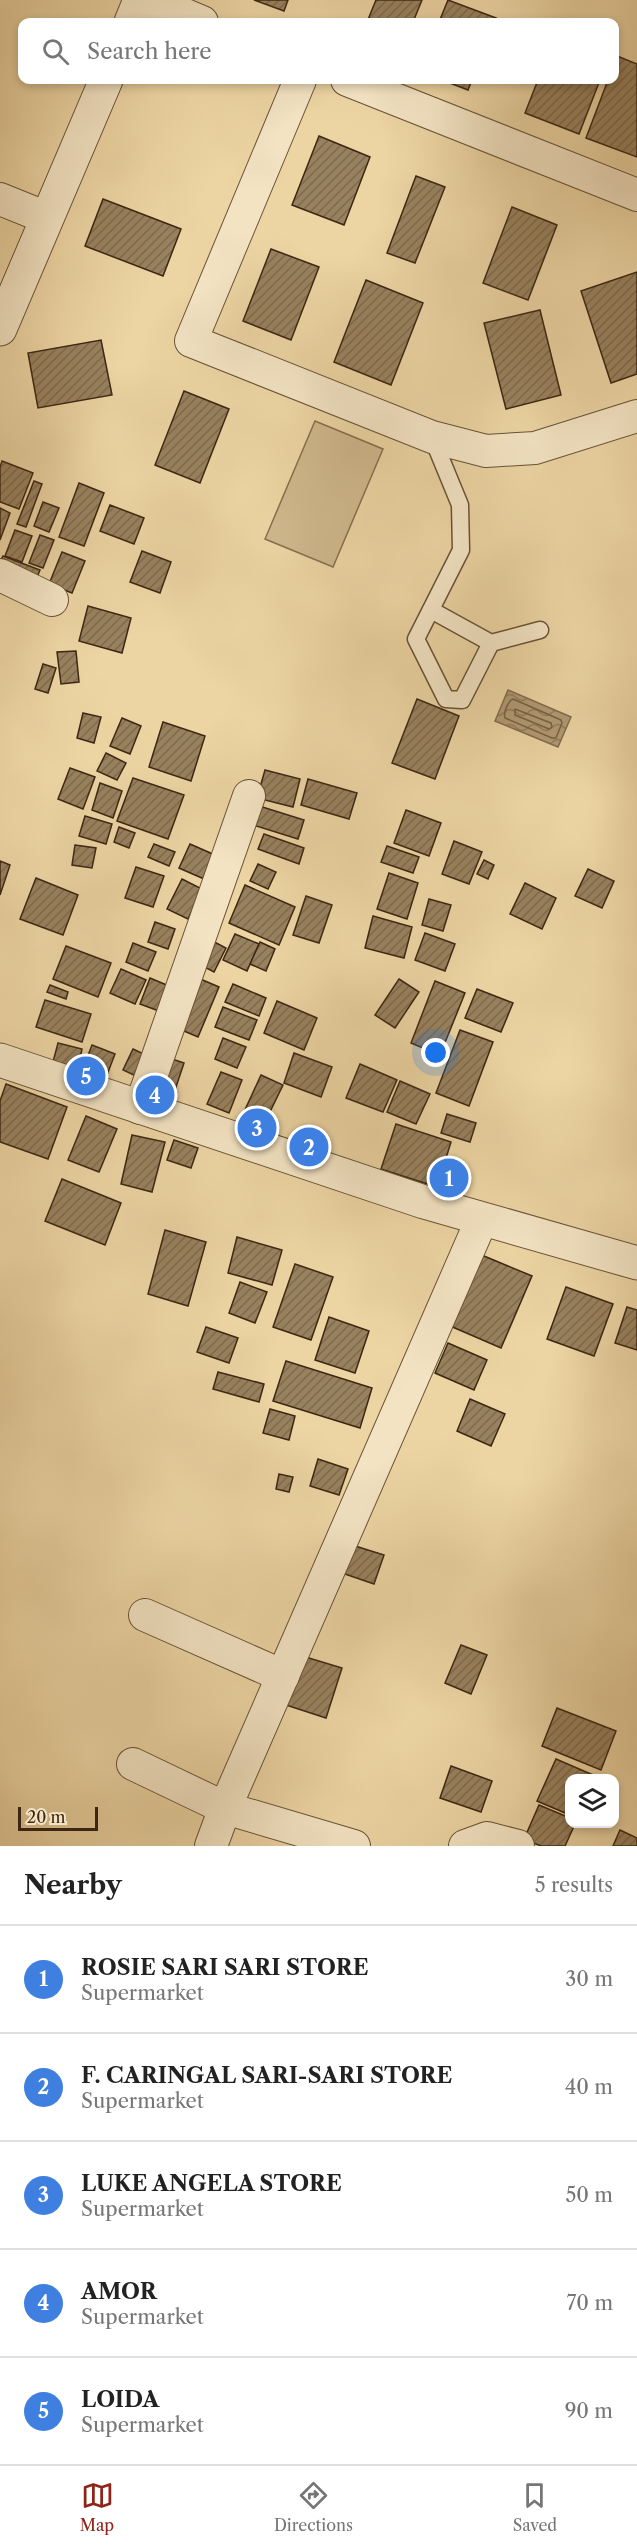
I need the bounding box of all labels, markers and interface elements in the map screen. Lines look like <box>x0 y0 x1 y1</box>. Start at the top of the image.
search box <box>18 18 619 84</box>
icon: search <box>39 35 72 68</box>
text: Search here <box>87 38 212 65</box>
your location <box>421 1038 450 1067</box>
pin: 5 <box>66 1054 106 1098</box>
pin: 4 <box>136 1072 174 1118</box>
pin: 3 <box>238 1106 276 1150</box>
pin: 2 <box>290 1124 328 1170</box>
pin: 1 <box>430 1156 468 1200</box>
map controls <box>565 1774 619 1828</box>
button: layers <box>565 1774 619 1828</box>
scale bar <box>18 1804 98 1832</box>
text: 20 m <box>27 1807 66 1827</box>
text: Nearby <box>24 1869 122 1901</box>
text: 5 results <box>535 1873 613 1897</box>
text: ROSIE SARI SARI STORE <box>81 1954 369 1981</box>
text: 1 <box>39 1967 48 1991</box>
text: 30 m <box>565 1967 613 1991</box>
text: Supermarket <box>81 1981 204 2005</box>
text: F. CARINGAL SARI-SARI STORE <box>81 2062 452 2089</box>
text: 2 <box>38 2075 49 2099</box>
text: 40 m <box>565 2075 613 2099</box>
text: Supermarket <box>81 2089 204 2113</box>
text: LUKE ANGELA STORE <box>81 2170 342 2197</box>
text: 3 <box>38 2183 49 2207</box>
text: 50 m <box>566 2183 613 2207</box>
text: Supermarket <box>81 2197 204 2221</box>
text: AMOR <box>81 2278 157 2305</box>
text: 4 <box>38 2291 49 2315</box>
text: 70 m <box>567 2291 613 2315</box>
text: Supermarket <box>81 2305 204 2329</box>
text: LOIDA <box>81 2386 159 2413</box>
text: 5 <box>38 2399 49 2423</box>
text: 90 m <box>565 2399 613 2423</box>
text: Supermarket <box>81 2413 204 2437</box>
tab: Map <box>80 2479 114 2535</box>
tab: Directions <box>274 2479 353 2535</box>
tab: Saved <box>513 2479 557 2535</box>

